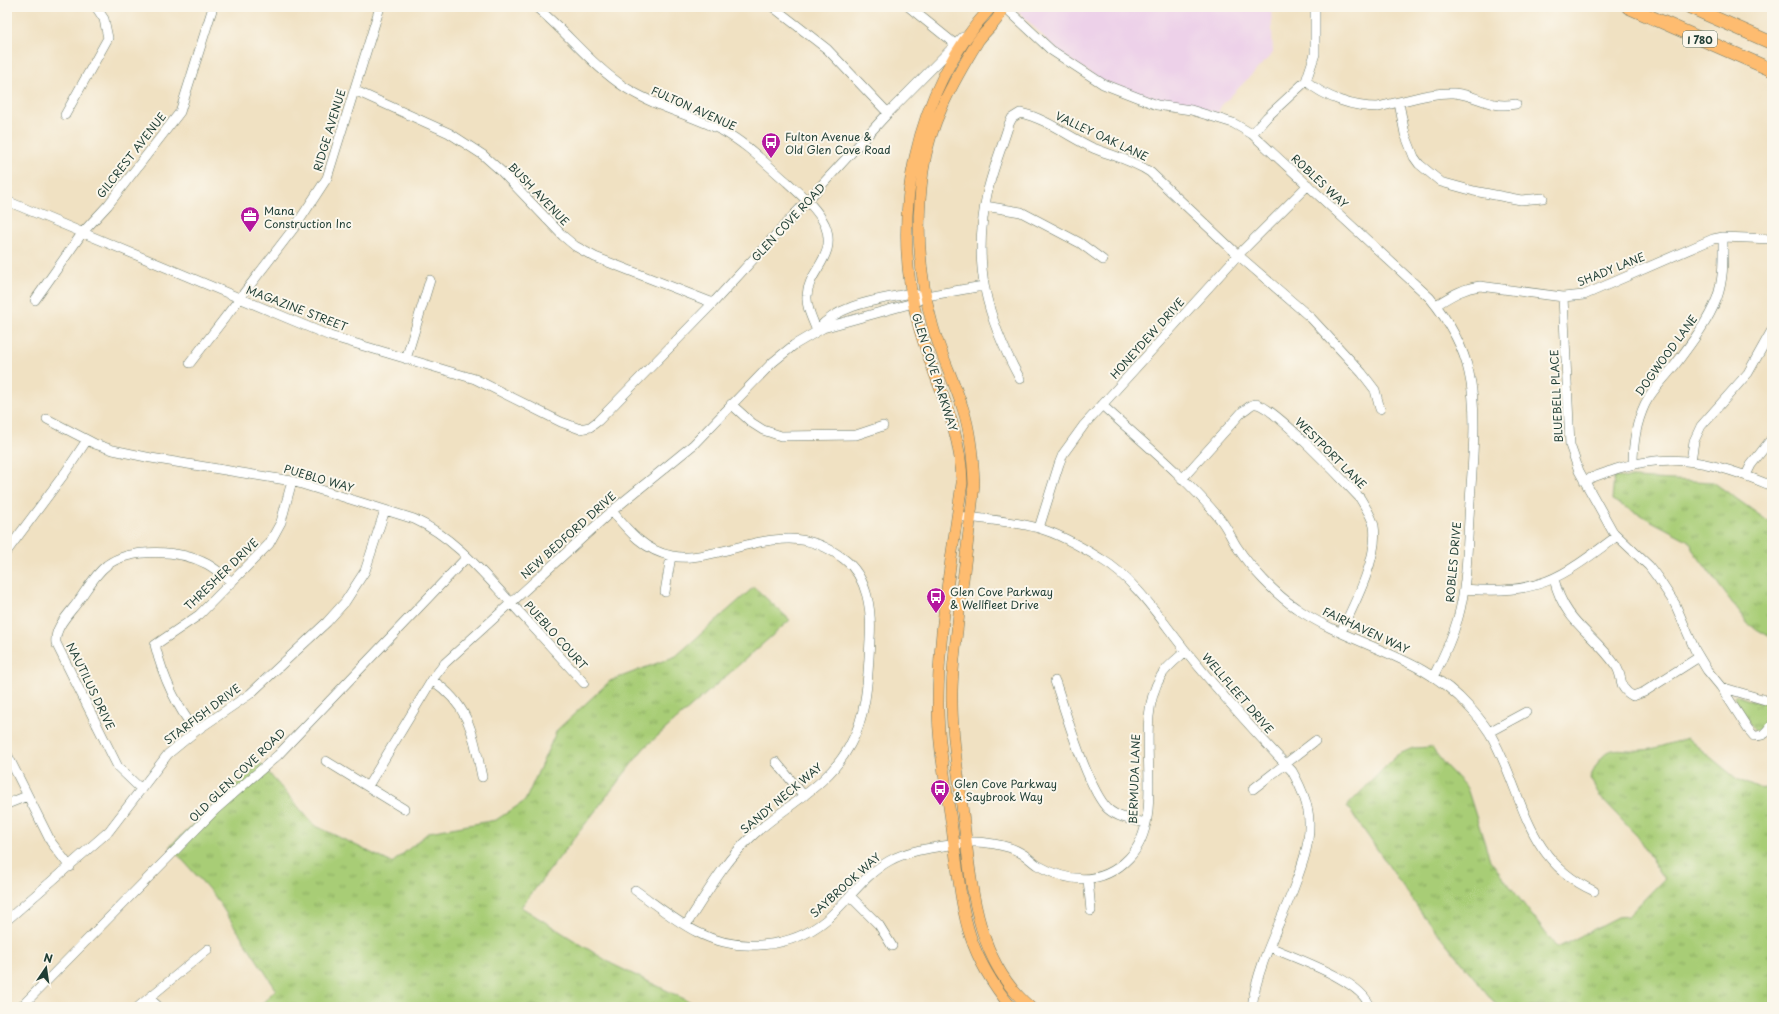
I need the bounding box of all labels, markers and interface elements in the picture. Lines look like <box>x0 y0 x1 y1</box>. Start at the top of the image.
road number: I 780 <box>1683 31 1717 47</box>
street label: FULTON AVENUE <box>649 82 740 135</box>
street label: RIDGE AVENUE <box>308 87 350 173</box>
street label: VALLEY OAK LANE <box>1053 107 1151 165</box>
street label: GILCREST AVENUE <box>92 109 170 201</box>
place label: Fulton Avenue & Old Glen Cove Road <box>785 128 891 158</box>
bus stop icon: Fulton Avenue & Old Glen Cove Road <box>760 131 782 159</box>
street label: ROBLES WAY <box>1288 150 1352 212</box>
street label: BUSH AVENUE <box>505 159 574 229</box>
street label: GLEN COVE ROAD <box>747 179 829 265</box>
place label: Mana Construction Inc <box>264 202 352 232</box>
office icon: Mana Construction Inc <box>239 205 261 233</box>
street label: SHADY LANE <box>1575 248 1647 290</box>
street label: MAGAZINE STREET <box>244 281 351 335</box>
street label: HONEYDEW DRIVE <box>1106 294 1188 382</box>
street label: GLEN COVE PARKWAY <box>908 311 962 433</box>
street label: DOGWOOD LANE <box>1631 311 1701 399</box>
street label: BLUEBELL PLACE <box>1545 349 1567 443</box>
street label: WESTPORT LANE <box>1291 413 1371 493</box>
street label: PUEBLO WAY <box>282 460 356 496</box>
street label: NEW BEDFORD DRIVE <box>517 487 620 583</box>
street label: ROBLES DRIVE <box>1441 521 1465 603</box>
street label: THRESHER DRIVE <box>180 534 262 614</box>
place label: Glen Cove Parkway & Wellfleet Drive <box>950 583 1053 613</box>
bus stop icon: Glen Cove Parkway & Wellfleet Drive <box>925 586 947 614</box>
street label: PUEBLO COURT <box>520 597 592 674</box>
street label: FAIRHAVEN WAY <box>1320 602 1412 658</box>
street label: NAUTILUS DRIVE <box>63 640 120 733</box>
street label: WELLFLEET DRIVE <box>1198 649 1278 737</box>
street label: STARFISH DRIVE <box>160 679 244 749</box>
street label: OLD GLEN COVE ROAD <box>185 724 289 826</box>
street label: BERMUDA LANE <box>1124 733 1144 824</box>
street label: SANDY NECK WAY <box>736 758 826 838</box>
place label: Glen Cove Parkway & Saybrook Way <box>954 775 1057 805</box>
bus stop icon: Glen Cove Parkway & Saybrook Way <box>929 778 951 806</box>
street label: SAYBROOK WAY <box>806 848 884 922</box>
north arrow <box>26 948 66 988</box>
text: N <box>42 949 55 967</box>

